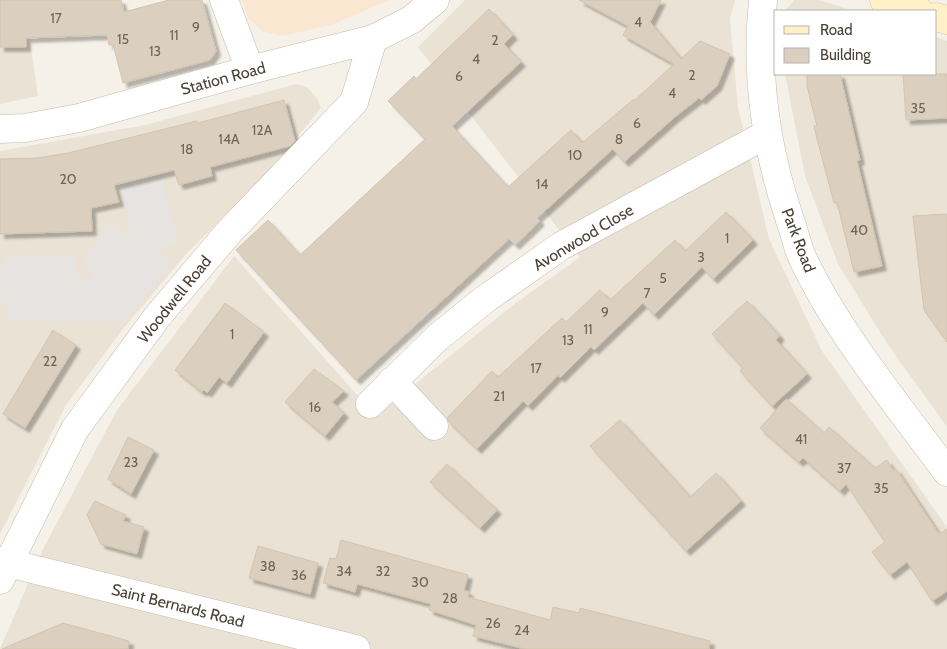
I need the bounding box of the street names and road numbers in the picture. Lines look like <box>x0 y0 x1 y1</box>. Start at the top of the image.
street label: Station Road <box>179 58 268 99</box>
street label: Avonwood Close <box>530 200 637 275</box>
street label: Park Road <box>778 205 819 275</box>
street label: Woodwell Road <box>133 252 215 347</box>
street label: Saint Bernards Road <box>109 580 246 631</box>

